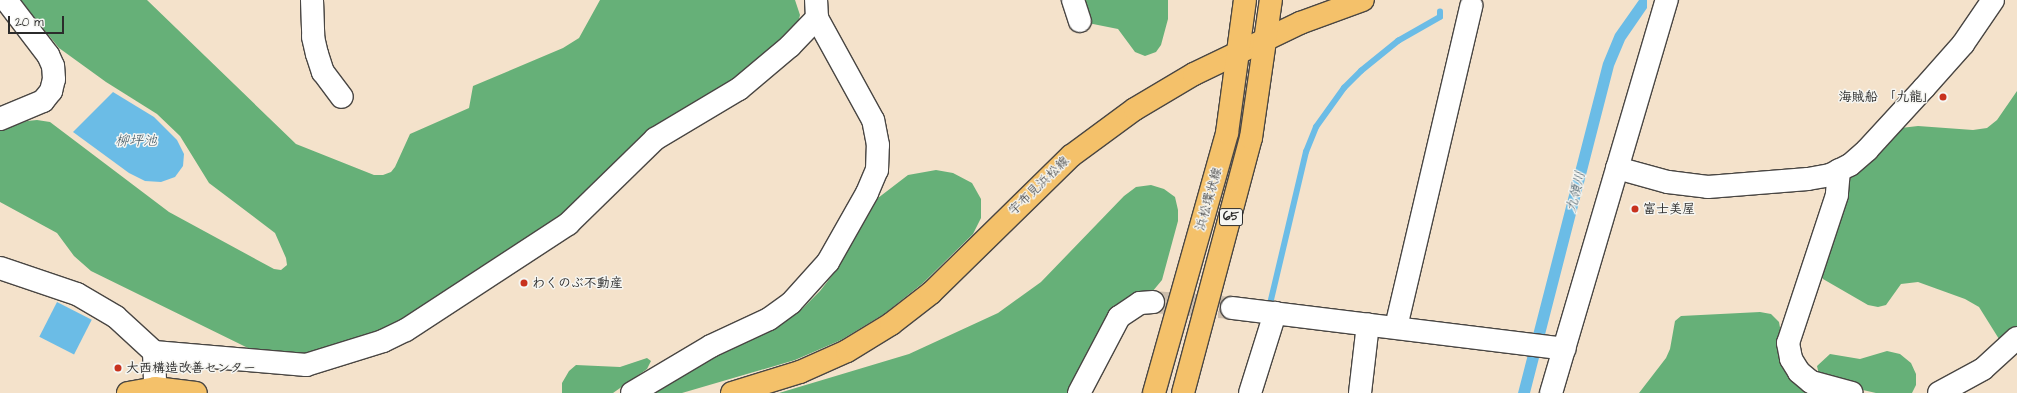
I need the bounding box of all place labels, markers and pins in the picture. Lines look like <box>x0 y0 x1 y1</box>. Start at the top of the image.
place label: 海賊船 「九龍」 <box>1839 89 1935 105</box>
marker: 海賊船 「九龍」 <box>1938 92 1948 102</box>
place label: 富士美屋 <box>1643 201 1695 217</box>
marker: 富士美屋 <box>1630 204 1640 214</box>
place label: わくのぶ不動産 <box>532 275 623 291</box>
marker: わくのぶ不動産 <box>519 278 529 288</box>
place label: 大西構造改善センター <box>126 360 256 376</box>
marker: 大西構造改善センター <box>113 363 123 373</box>

